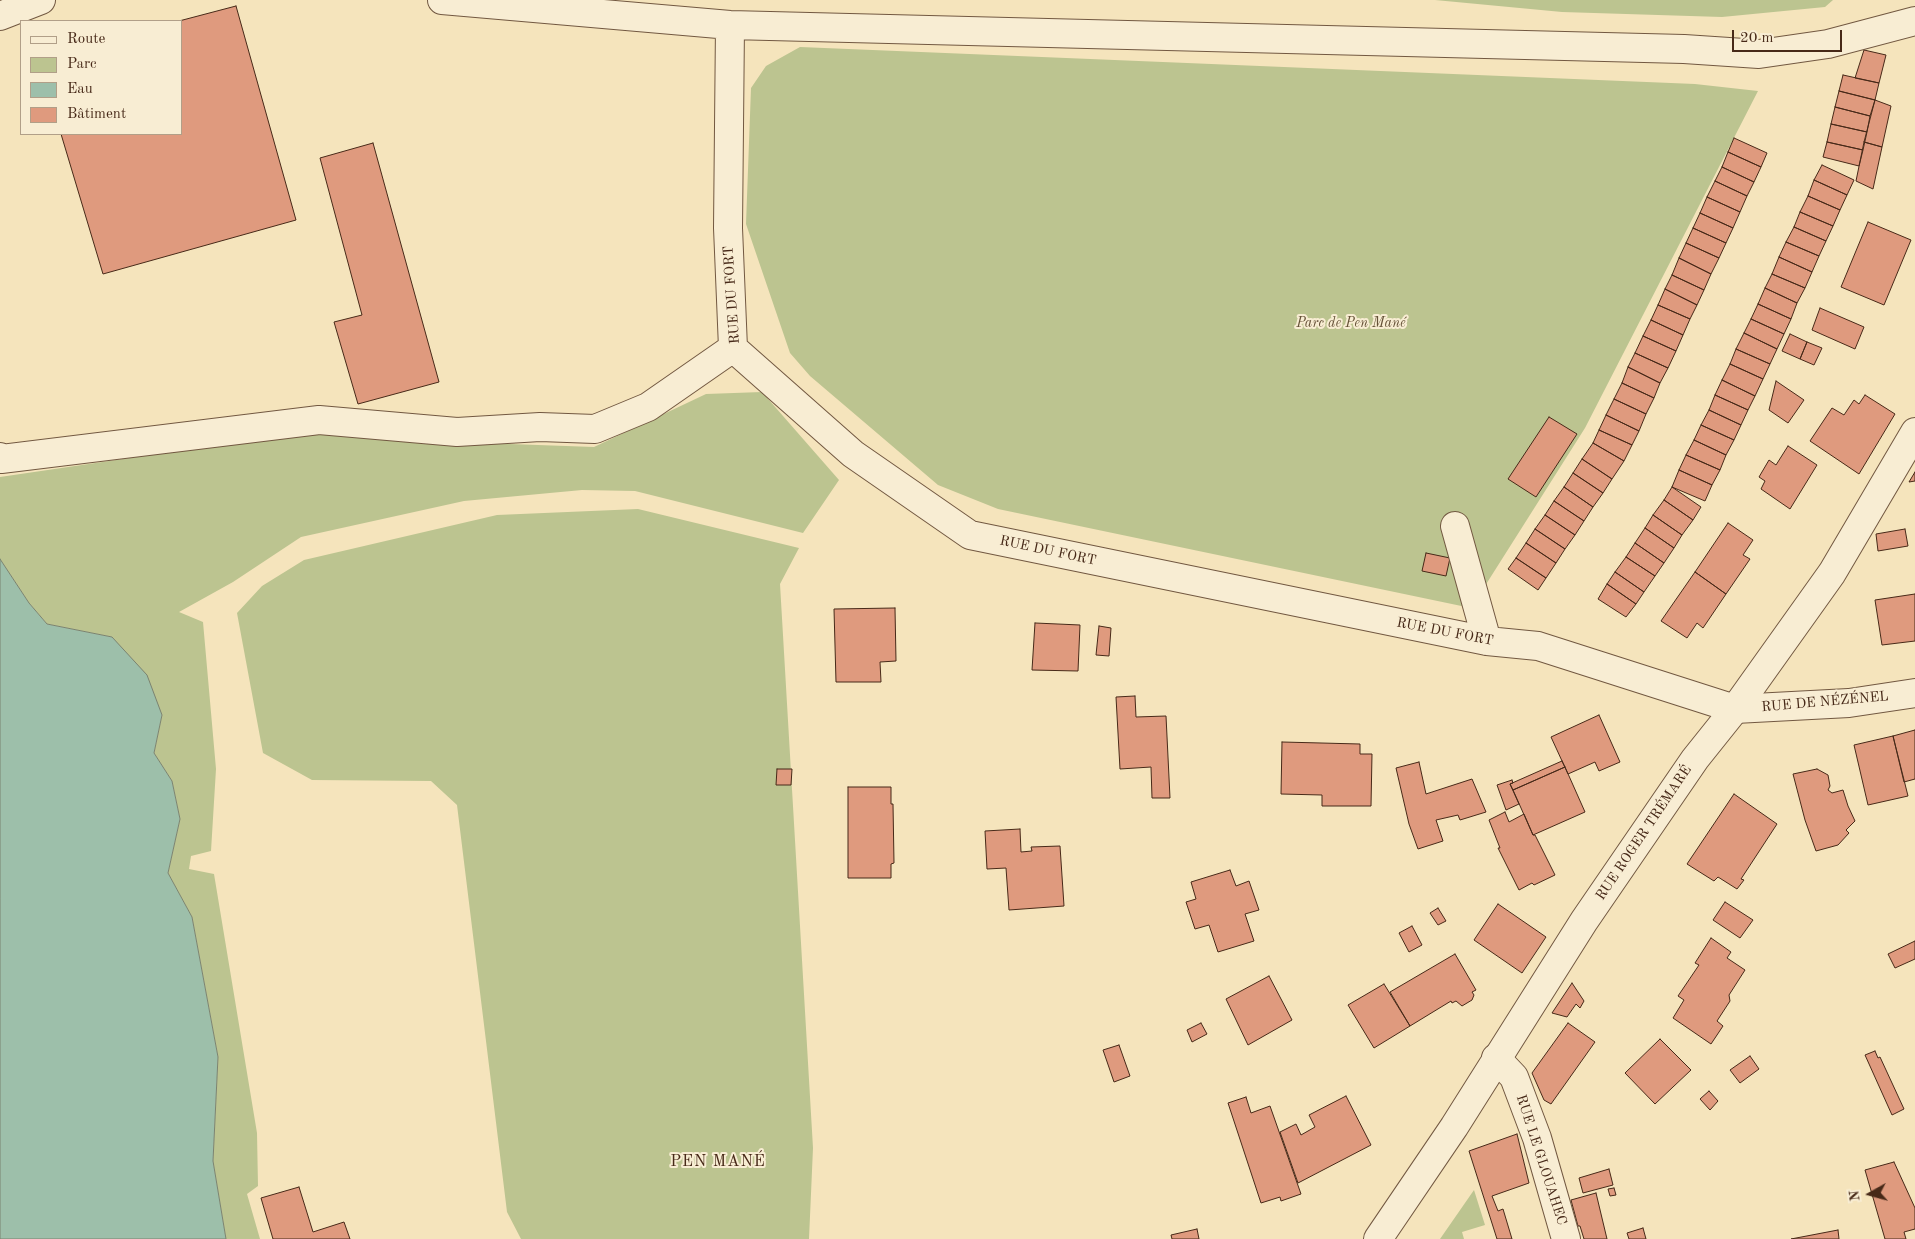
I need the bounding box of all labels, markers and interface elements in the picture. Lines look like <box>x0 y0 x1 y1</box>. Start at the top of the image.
legend <box>20 20 182 135</box>
scale bar <box>1735 20 1845 52</box>
text: 20 m <box>1740 31 1774 46</box>
text: Route <box>67 32 105 47</box>
text: Parc <box>67 57 97 72</box>
text: Eau <box>67 82 93 97</box>
text: Bâtiment <box>67 107 126 122</box>
street label: RUE DU FORT <box>720 245 744 345</box>
park label: Parc de Pen Mané <box>1296 315 1406 331</box>
street label: RUE DU FORT <box>998 533 1098 569</box>
street label: RUE DU FORT <box>1395 614 1495 650</box>
street label: RUE DE NÉZÉNEL <box>1761 688 1889 716</box>
street label: RUE ROGER TRÉMARÉ <box>1592 762 1696 904</box>
street label: RUE LE GLOUAHEC <box>1512 1093 1570 1227</box>
district label: PEN MANÉ <box>669 1152 767 1172</box>
north arrow <box>1845 1169 1895 1219</box>
text: N <box>1848 1190 1863 1202</box>

